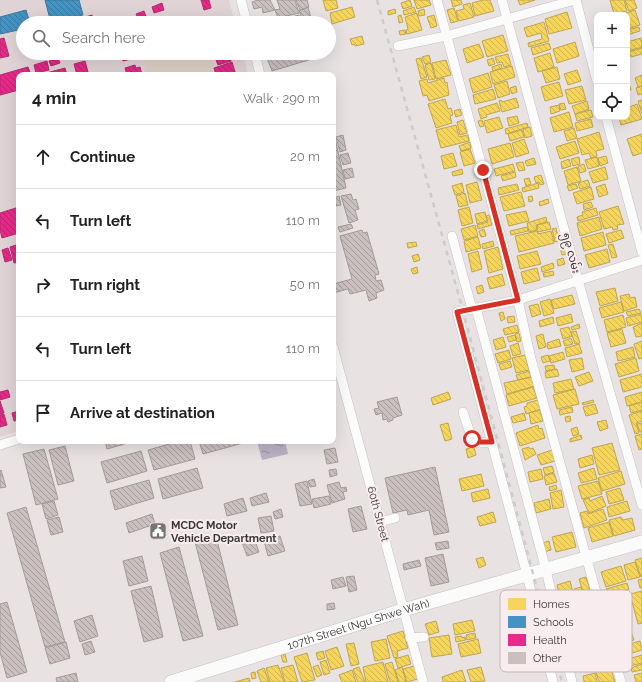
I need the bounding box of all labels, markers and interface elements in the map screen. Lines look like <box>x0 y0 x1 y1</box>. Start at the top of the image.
map controls <box>594 12 630 120</box>
button: + <box>594 12 630 48</box>
search box <box>16 16 336 60</box>
icon: search <box>30 27 52 49</box>
text: Search here <box>62 29 145 47</box>
button: − <box>594 48 630 84</box>
button: locate <box>594 84 630 120</box>
text: 4 min <box>32 88 76 108</box>
text: Walk · 290 m <box>243 91 320 106</box>
icon: ahead <box>32 146 54 168</box>
text: Continue <box>70 148 135 166</box>
text: 20 m <box>290 149 320 164</box>
route end <box>474 161 492 179</box>
icon: left <box>32 210 54 232</box>
text: Turn left <box>70 212 131 230</box>
text: 110 m <box>286 213 320 228</box>
street label: ၅၉ လမ်း <box>557 231 584 276</box>
icon: right <box>32 274 54 296</box>
text: Turn right <box>70 276 140 294</box>
text: 50 m <box>290 277 320 292</box>
icon: left <box>32 338 54 360</box>
text: Turn left <box>70 340 131 358</box>
text: 110 m <box>286 341 320 356</box>
icon: arrive <box>32 402 54 424</box>
text: Arrive at destination <box>70 404 215 422</box>
route start <box>463 430 481 448</box>
street label: 60th Street <box>364 485 392 543</box>
place label: MCDC Motor Vehicle Department <box>171 519 277 545</box>
public building icon: MCDC Motor Vehicle Department <box>148 521 168 541</box>
legend <box>500 590 632 672</box>
street label: 107th Street (Ngu Shwe Wah) <box>286 596 431 652</box>
text: Homes <box>533 598 569 611</box>
text: Schools <box>533 616 574 629</box>
text: Health <box>533 634 567 647</box>
text: Other <box>533 652 562 665</box>

